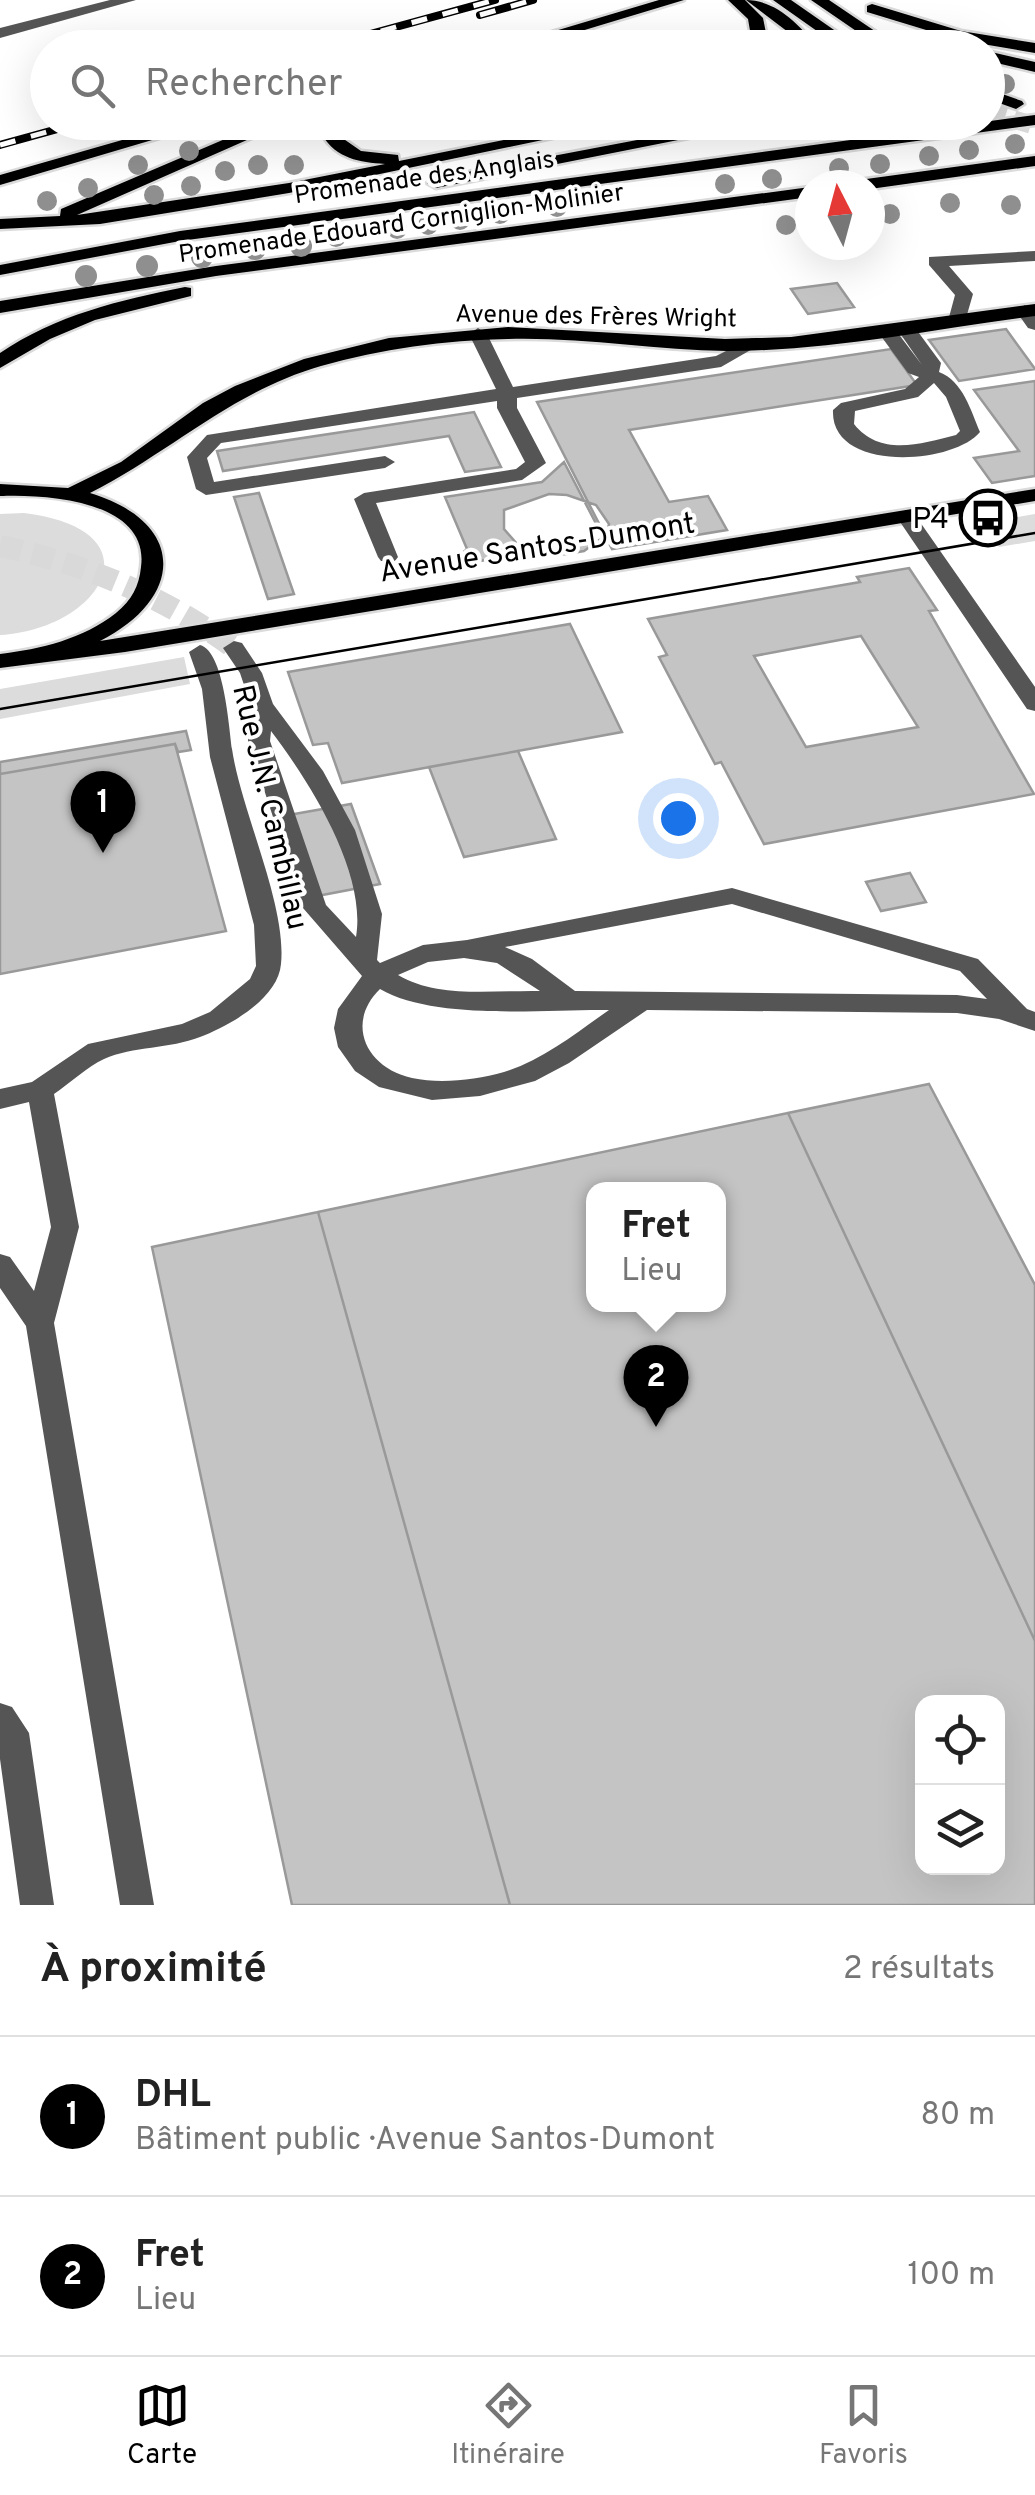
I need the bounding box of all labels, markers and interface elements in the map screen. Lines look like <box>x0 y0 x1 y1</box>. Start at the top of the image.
search box <box>30 30 1005 140</box>
icon: search <box>65 58 120 113</box>
text: Rechercher <box>145 61 343 110</box>
street label: Promenade des Anglais <box>292 145 556 213</box>
north arrow <box>795 170 885 260</box>
street label: Promenade Edouard Corniglion-Molinier <box>177 178 626 272</box>
street label: Avenue des Frères Wright <box>455 300 737 336</box>
bus stop icon: P4 <box>958 488 1018 548</box>
place label: P4 <box>912 502 949 539</box>
street label: Avenue Santos-Dumont <box>377 506 698 593</box>
street label: Rue J.N. Cambillau <box>222 681 315 934</box>
pin: 1 <box>70 770 136 853</box>
your location <box>653 793 704 844</box>
popup <box>586 1182 726 1312</box>
text: Fret <box>621 1203 691 1252</box>
text: Lieu <box>621 1252 682 1292</box>
pin: 2 <box>624 1344 688 1427</box>
map controls <box>915 1695 1005 1875</box>
button: locate <box>915 1695 1005 1785</box>
button: layers <box>915 1785 1005 1875</box>
text: À proximité <box>40 1944 267 1997</box>
text: 2 résultats <box>843 1950 995 1990</box>
text: DHL <box>135 2072 211 2121</box>
text: 1 <box>66 2096 79 2136</box>
text: 80 m <box>921 2096 995 2136</box>
text: Bâtiment public · Avenue Santos-Dumont <box>135 2121 715 2161</box>
text: Fret <box>135 2232 205 2281</box>
text: 2 <box>63 2256 82 2296</box>
text: 100 m <box>908 2256 995 2296</box>
text: Lieu <box>135 2281 196 2321</box>
tab: Carte <box>127 2378 197 2474</box>
tab: Itinéraire <box>451 2378 565 2474</box>
tab: Favoris <box>819 2378 908 2474</box>

